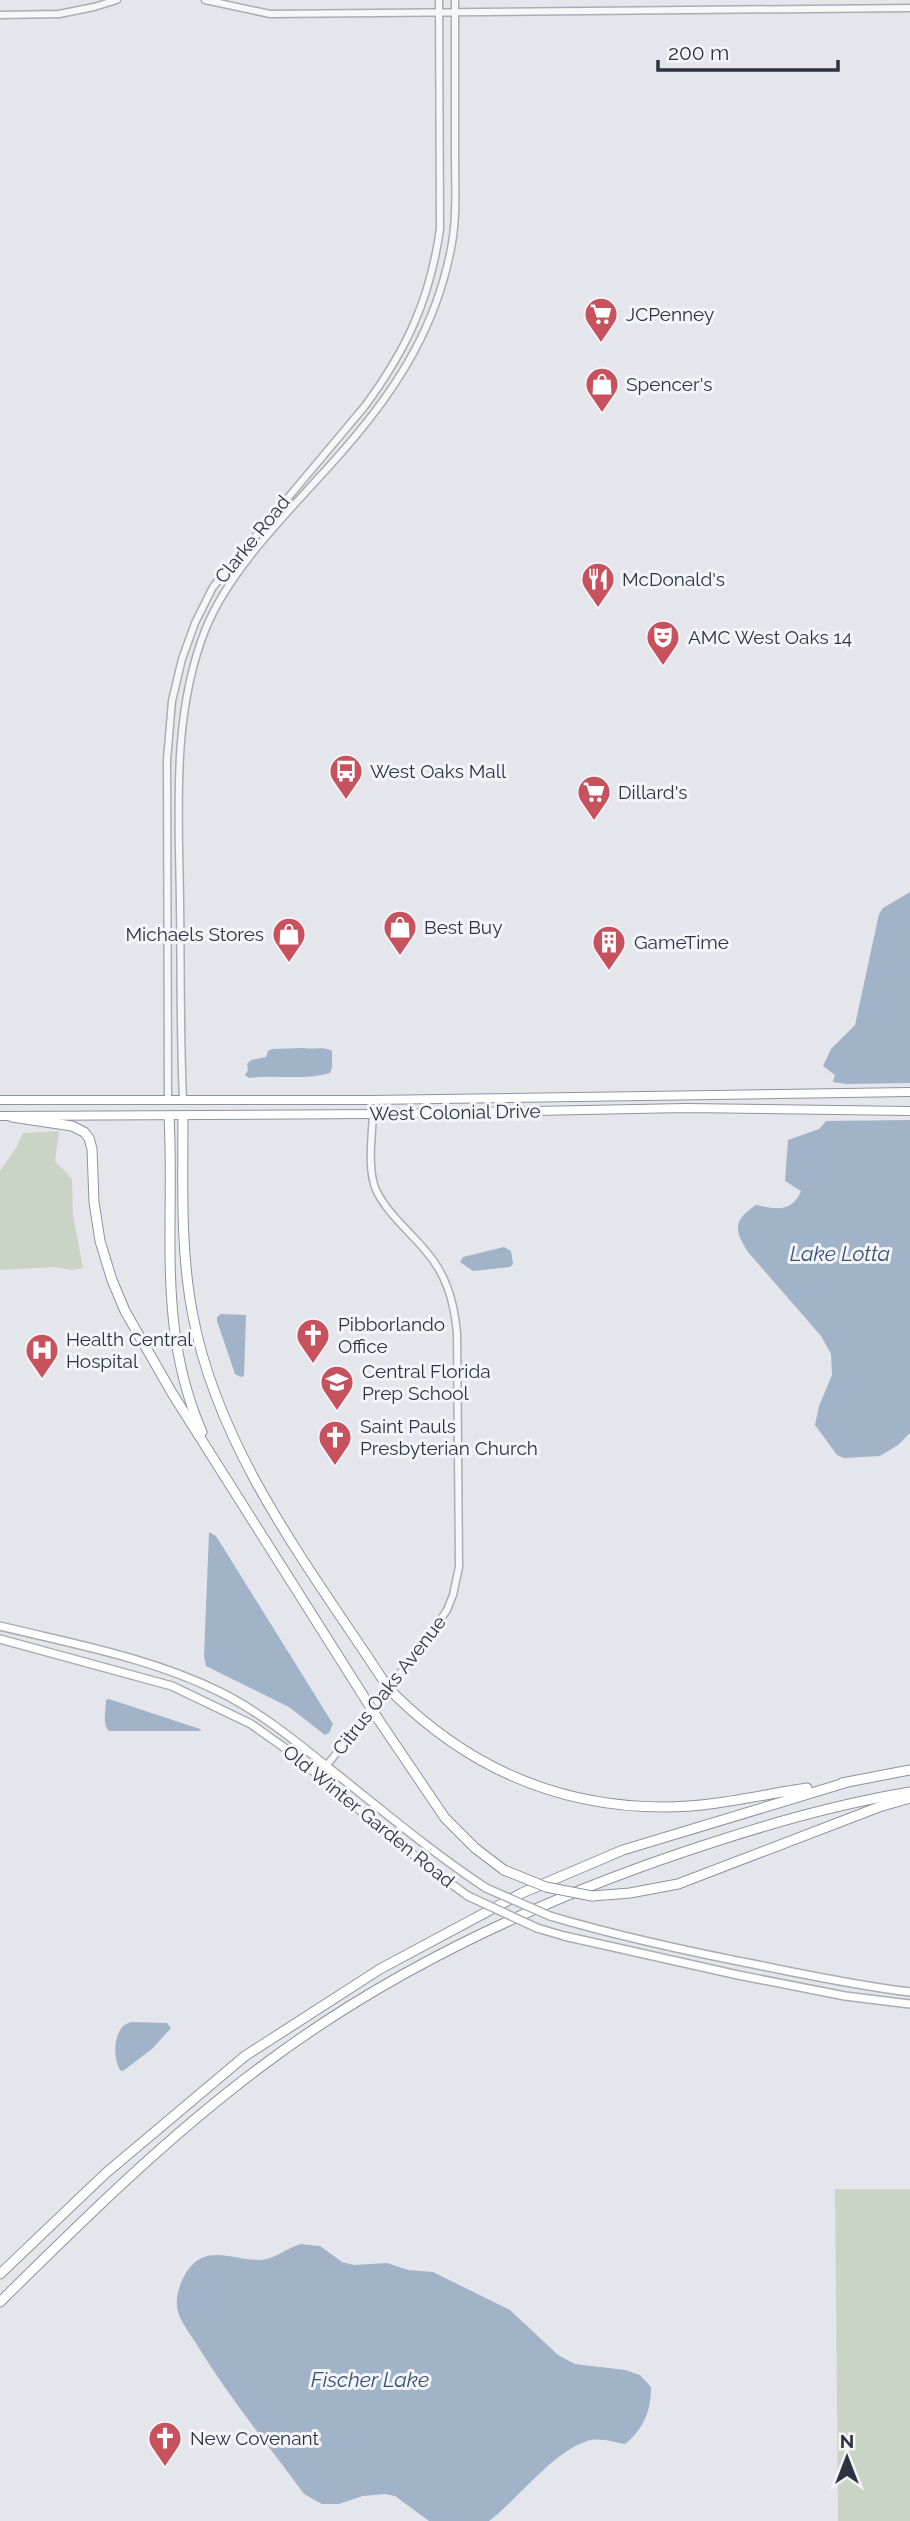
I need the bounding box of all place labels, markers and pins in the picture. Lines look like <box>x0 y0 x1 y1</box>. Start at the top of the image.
supermarket icon: JCPenney <box>582 295 620 344</box>
place label: JCPenney <box>626 303 714 325</box>
shop icon: Spencer's <box>583 365 621 414</box>
place label: Spencer's <box>626 373 712 395</box>
restaurant icon: McDonald's <box>579 560 617 609</box>
place label: McDonald's <box>622 568 725 590</box>
theatre icon: AMC West Oaks 14 <box>644 618 682 667</box>
place label: AMC West Oaks 14 <box>688 626 852 648</box>
bus stop icon: West Oaks Mall <box>327 752 365 801</box>
place label: West Oaks Mall <box>370 760 507 782</box>
supermarket icon: Dillard's <box>575 773 613 822</box>
place label: Dillard's <box>618 781 687 803</box>
shop icon: Best Buy <box>381 908 419 957</box>
shop icon: Michaels Stores <box>270 915 308 964</box>
place label: Best Buy <box>424 916 502 938</box>
place label: Michaels Stores <box>125 923 264 945</box>
building icon: GameTime <box>590 923 628 972</box>
place label: GameTime <box>634 931 729 953</box>
place label: Pibborlando Office <box>338 1313 445 1357</box>
church icon: Pibborlando Office <box>294 1316 332 1365</box>
place label: Health Central Hospital <box>66 1328 193 1372</box>
hospital icon: Health Central Hospital <box>23 1331 61 1380</box>
place label: Central Florida Prep School <box>362 1360 491 1404</box>
school or university icon: Central Florida Prep School <box>318 1363 356 1412</box>
place label: Saint Pauls Presbyterian Church <box>360 1415 538 1459</box>
church icon: Saint Pauls Presbyterian Church <box>316 1418 354 1467</box>
church icon: New Covenant <box>146 2419 184 2468</box>
place label: New Covenant <box>190 2427 320 2449</box>

